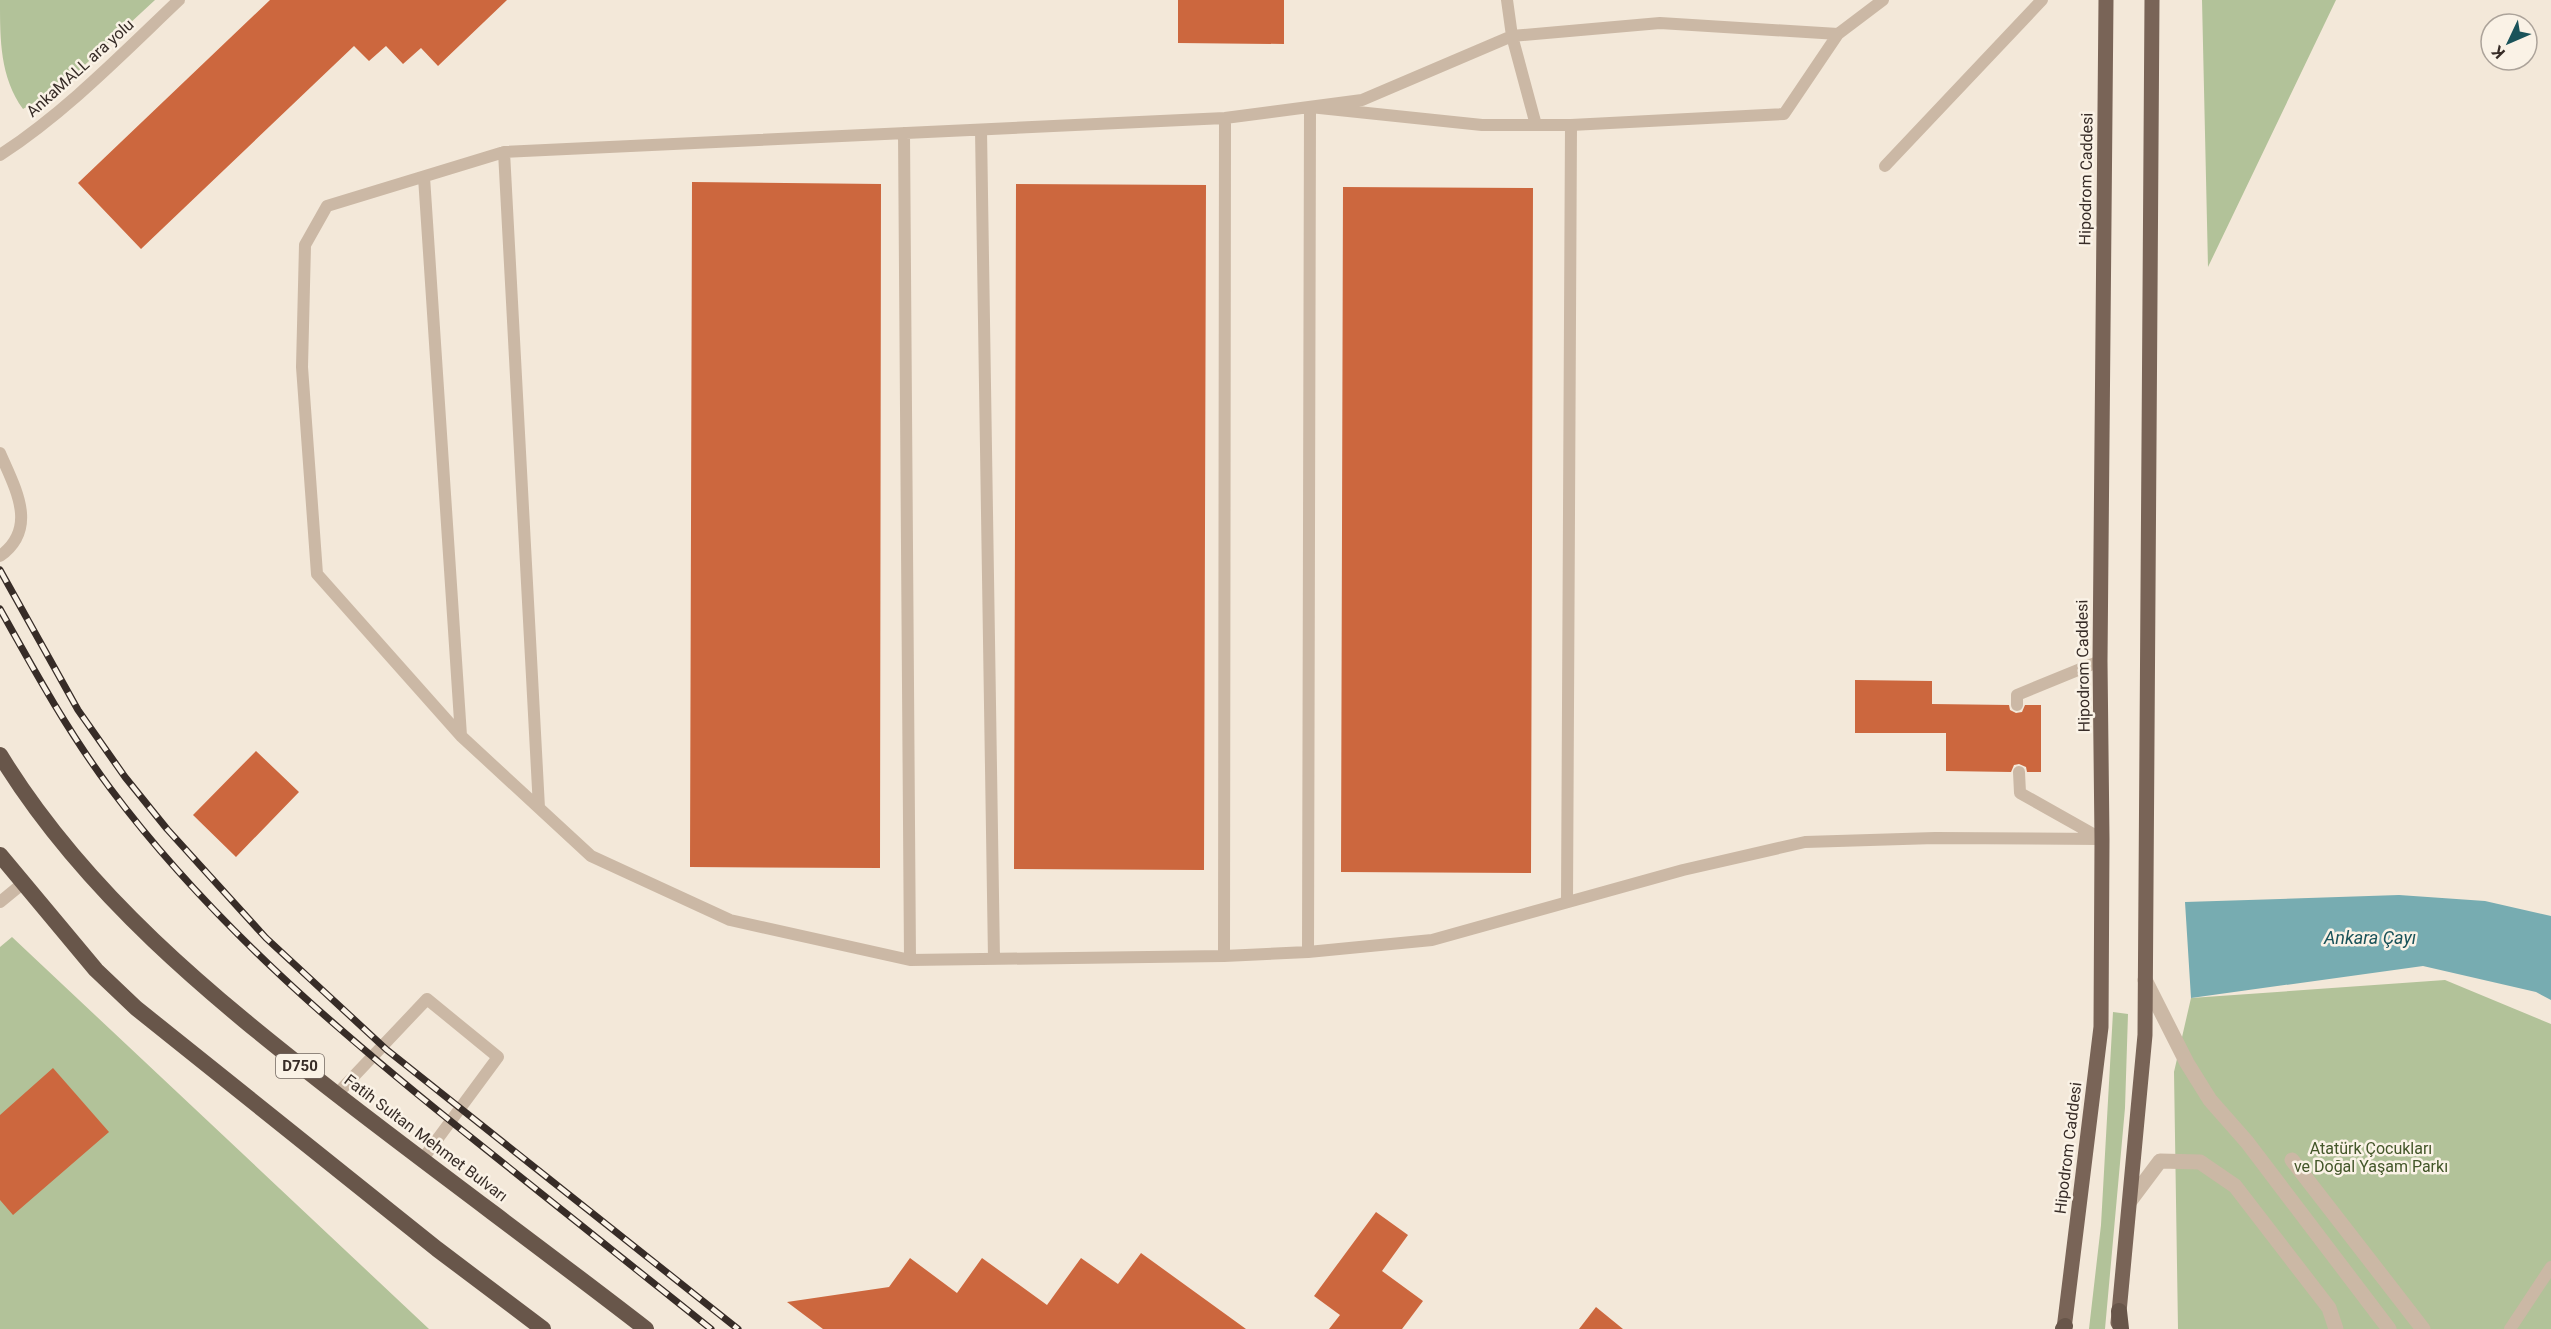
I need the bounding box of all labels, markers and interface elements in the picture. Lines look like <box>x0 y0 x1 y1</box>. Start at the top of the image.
north arrow <box>2479 12 2539 72</box>
street label: AnkaMALL ara yolu <box>23 15 137 121</box>
text: K <box>2488 41 2509 62</box>
street label: Hipodrom Caddesi <box>2075 113 2097 245</box>
street label: Hipodrom Caddesi <box>2072 600 2094 732</box>
water label: Ankara Çayı <box>2323 927 2416 948</box>
road number: D750 <box>276 1054 324 1078</box>
street label: Fatih Sultan Mehmet Bulvarı <box>341 1070 511 1206</box>
street label: Hipodrom Caddesi <box>2050 1081 2086 1215</box>
park label: Atatürk Çocukları ve Doğal Yaşam Parkı <box>2294 1139 2448 1176</box>

